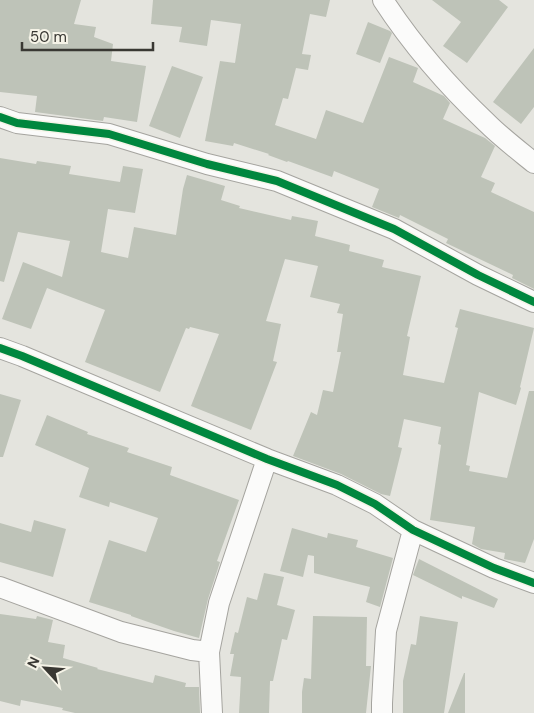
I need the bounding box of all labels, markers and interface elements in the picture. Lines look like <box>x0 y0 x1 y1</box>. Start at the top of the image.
scale bar <box>22 20 154 52</box>
text: 50 m <box>30 27 67 47</box>
north arrow <box>20 643 70 693</box>
text: N <box>23 654 44 671</box>

